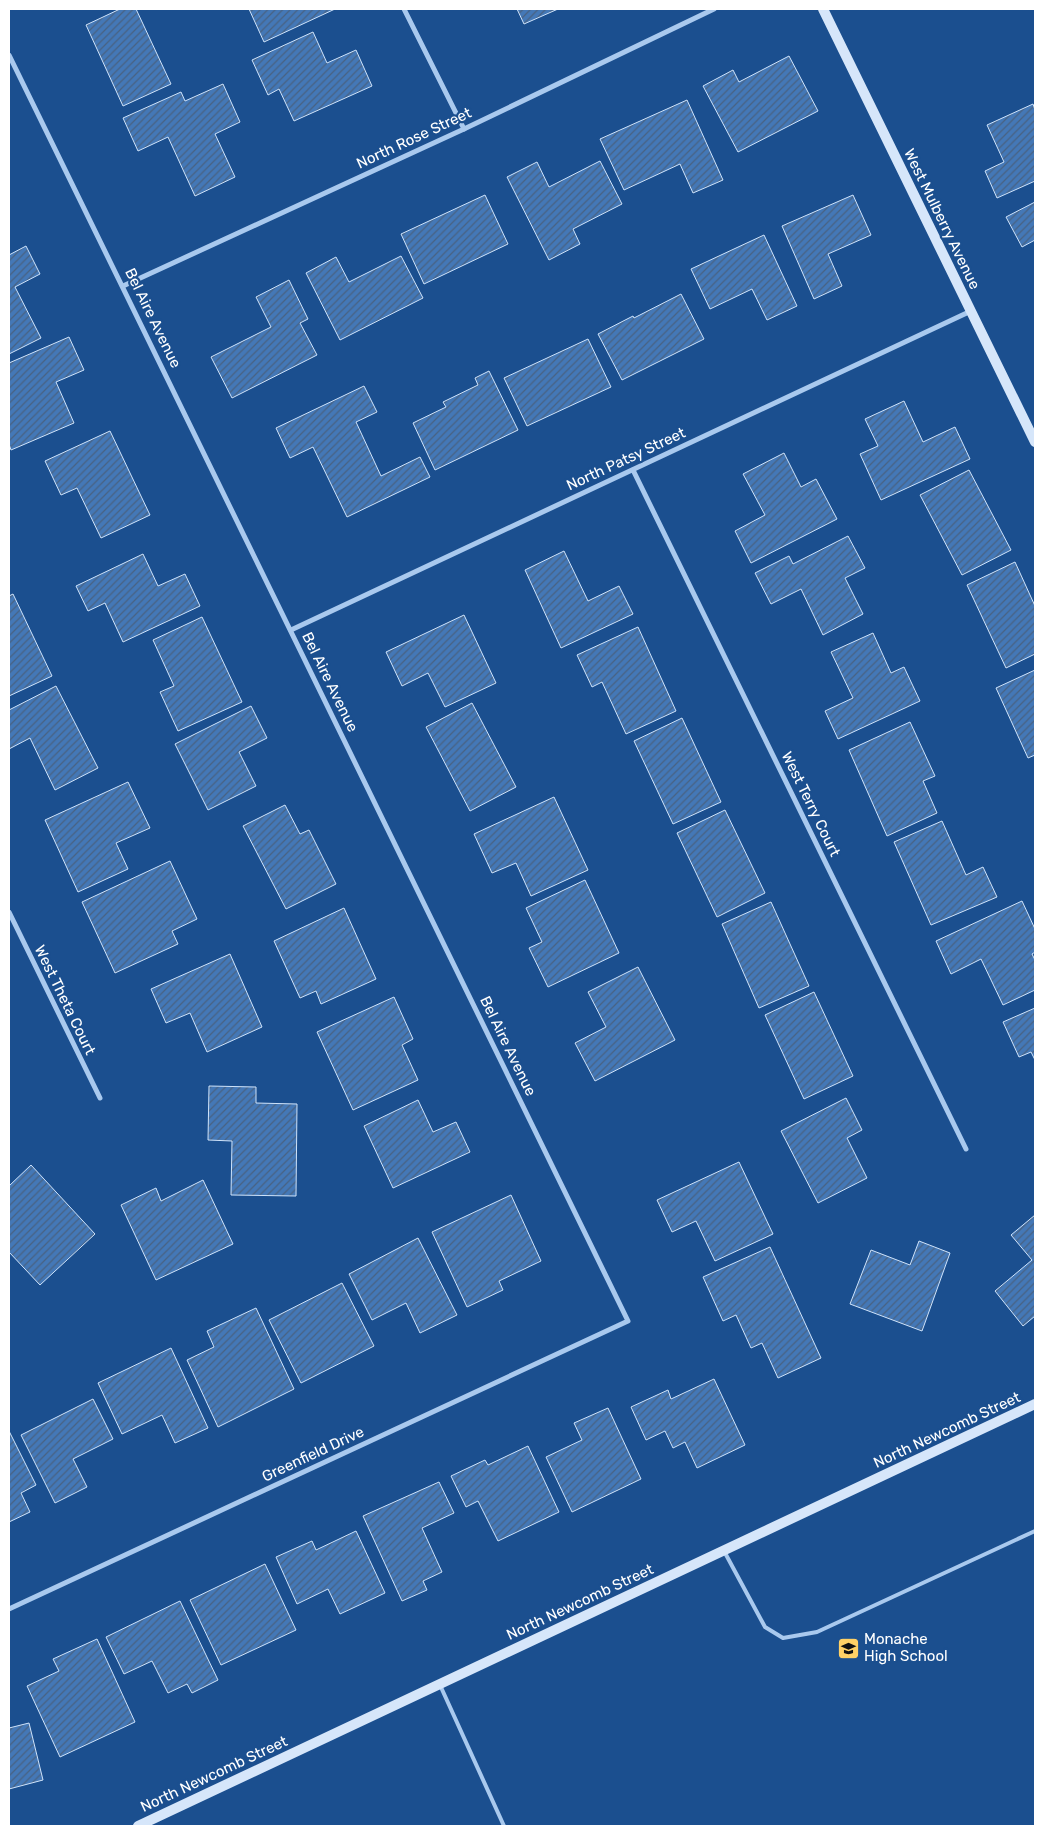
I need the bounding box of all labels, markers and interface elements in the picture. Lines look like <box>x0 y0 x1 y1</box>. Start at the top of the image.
street label: North Rose Street <box>354 103 474 173</box>
street label: West Mulberry Avenue <box>900 146 984 292</box>
street label: Bel Aire Avenue <box>121 265 185 371</box>
street label: North Patsy Street <box>564 423 688 494</box>
street label: Bel Aire Avenue <box>298 629 362 735</box>
street label: West Terry Court <box>778 749 844 860</box>
street label: West Theta Court <box>31 942 99 1058</box>
street label: Bel Aire Avenue <box>476 993 540 1099</box>
street label: North Newcomb Street <box>871 1388 1023 1472</box>
street label: Greenfield Drive <box>259 1422 367 1486</box>
street label: North Newcomb Street <box>504 1560 656 1644</box>
place label: Monache High School <box>864 1630 948 1665</box>
school or university icon: Monache High School <box>836 1636 860 1660</box>
street label: North Newcomb Street <box>138 1732 290 1816</box>

